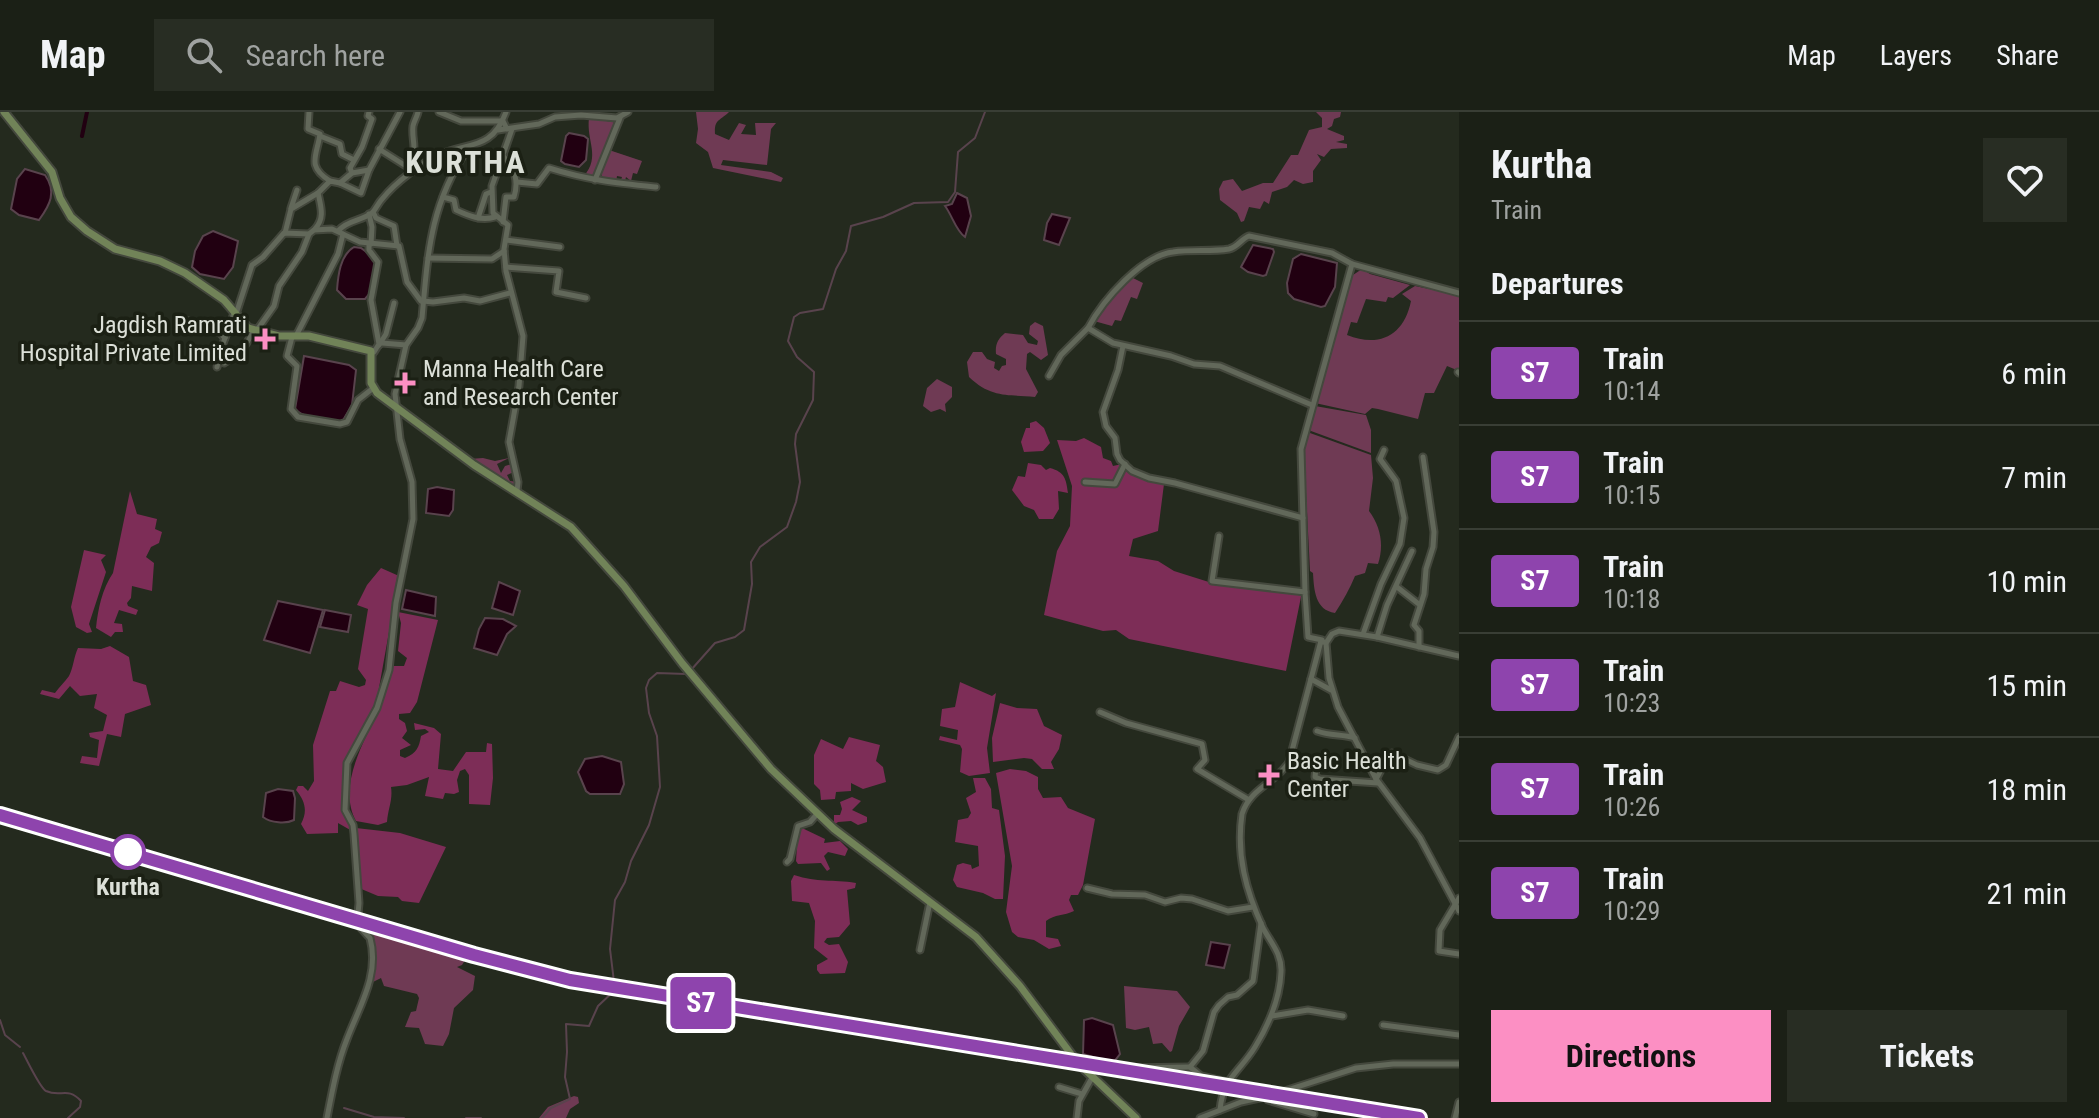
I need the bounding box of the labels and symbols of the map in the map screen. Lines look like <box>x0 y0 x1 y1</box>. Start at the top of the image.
district label: KURTHA <box>405 143 527 181</box>
place label: Jagdish Ramrati Hospital Private Limited <box>20 311 247 367</box>
marker: Jagdish Ramrati Hospital Private Limited <box>254 328 276 350</box>
place label: Manna Health Care and Research Center <box>423 355 619 411</box>
marker: Manna Health Care and Research Center <box>394 372 416 394</box>
place label: Basic Health Center <box>1287 747 1406 803</box>
marker: Basic Health Center <box>1258 764 1280 786</box>
marker: Kurtha <box>111 835 145 869</box>
place label: Kurtha <box>96 873 160 901</box>
line badge: S7 <box>665 977 737 1029</box>

